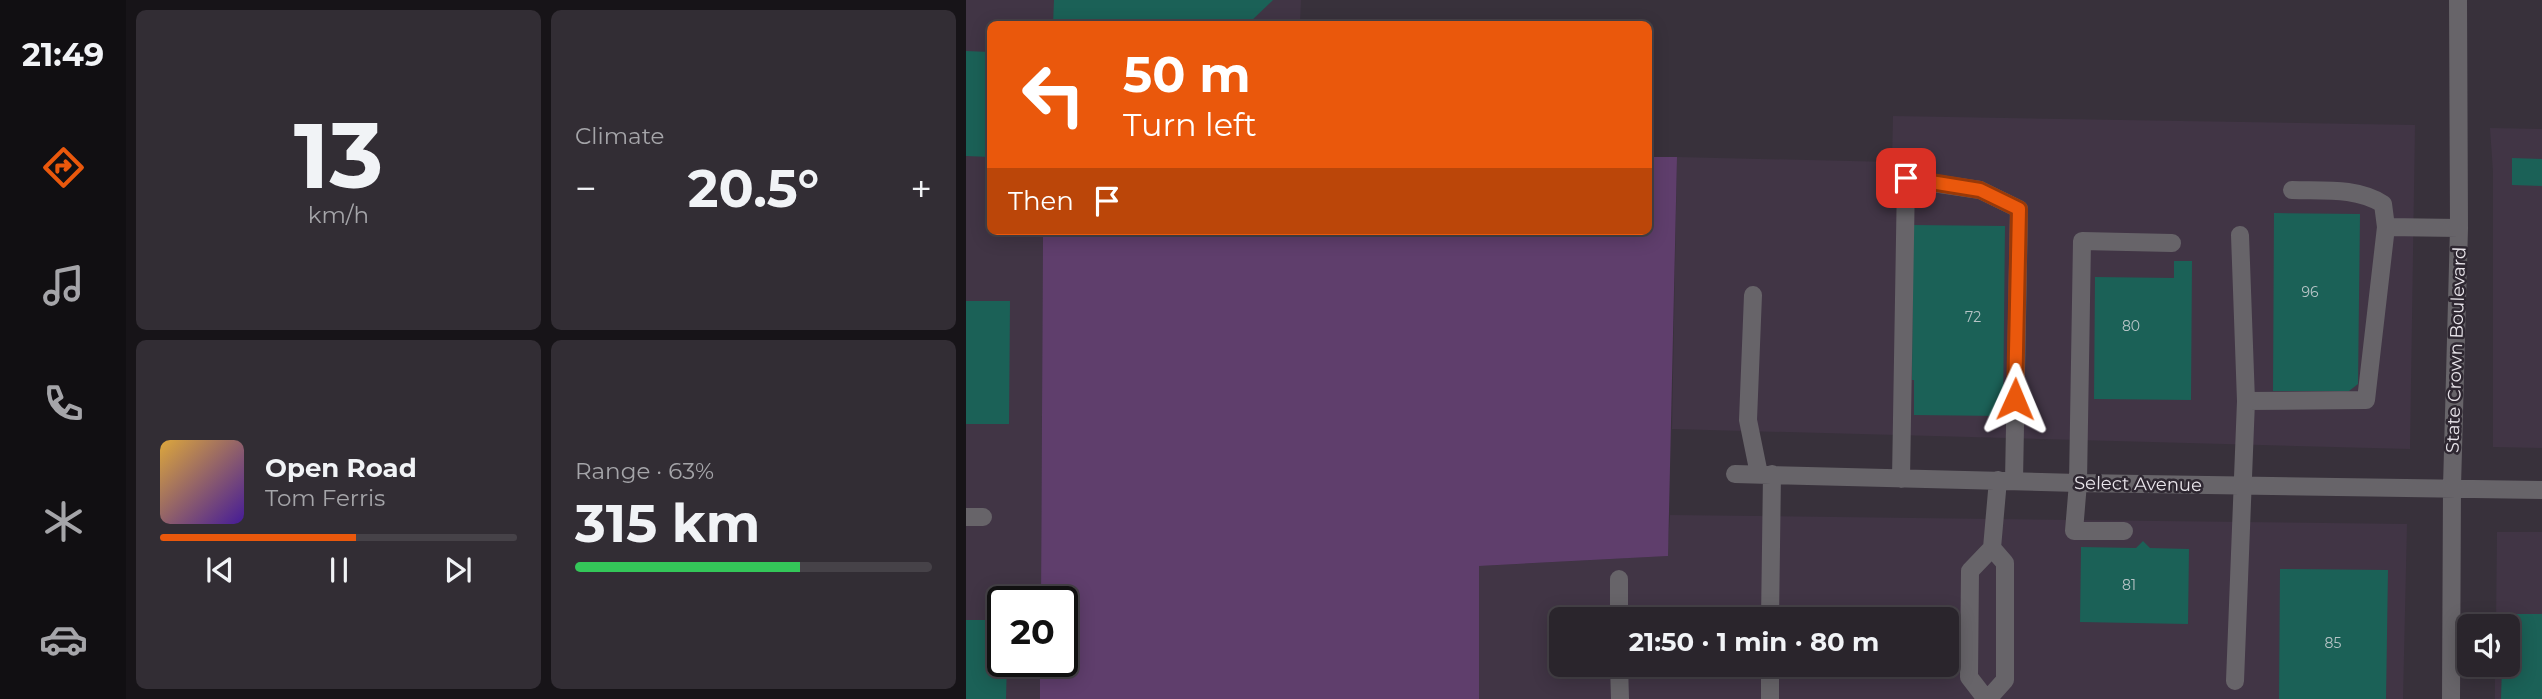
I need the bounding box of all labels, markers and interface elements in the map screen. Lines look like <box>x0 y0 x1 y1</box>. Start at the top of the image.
text: 21:49 <box>22 35 104 74</box>
text: 50 m <box>1123 45 1251 104</box>
icon: left <box>1008 49 1099 140</box>
text: 13 <box>294 100 383 211</box>
text: Turn left <box>1123 105 1257 144</box>
text: Climate <box>575 122 664 150</box>
icon: directions <box>39 143 88 192</box>
pin <box>1876 148 1936 208</box>
text: 20.5° <box>688 157 819 220</box>
icon: arrive <box>1887 159 1925 197</box>
text: − <box>575 165 597 212</box>
text: + <box>910 165 932 212</box>
icon: arrive <box>1088 182 1126 220</box>
text: Then <box>1008 185 1074 217</box>
text: km/h <box>308 201 369 229</box>
street label: State Crown Boulevard <box>2441 246 2471 454</box>
icon: music <box>39 261 88 310</box>
house number: 96 <box>2301 283 2319 301</box>
house number: 72 <box>1965 308 1981 326</box>
house number: 80 <box>2122 317 2140 335</box>
position arrow <box>1978 362 2052 436</box>
icon: phone <box>39 379 88 428</box>
text: Open Road <box>265 452 417 484</box>
text: Range · 63% <box>575 457 714 485</box>
street label: Select Avenue <box>2074 472 2202 496</box>
text: Tom Ferris <box>265 484 385 512</box>
text: 315 km <box>575 492 760 555</box>
icon: climate <box>39 497 88 546</box>
icon: previous <box>201 551 239 589</box>
icon: pause <box>320 551 358 589</box>
icon: next <box>439 551 477 589</box>
house number: 81 <box>2122 576 2136 594</box>
speed limit sign: 20 <box>987 586 1078 677</box>
map controls <box>2457 614 2520 677</box>
button: sound <box>2457 614 2520 677</box>
icon: car <box>39 615 88 664</box>
text: 21:50 · 1 min · 80 m <box>1629 626 1879 658</box>
house number: 85 <box>2325 634 2342 652</box>

